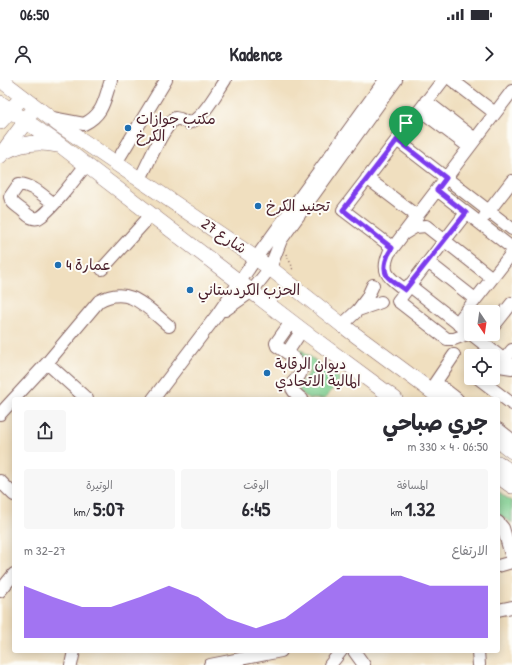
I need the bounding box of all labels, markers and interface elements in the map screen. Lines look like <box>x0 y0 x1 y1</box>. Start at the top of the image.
text: 06:50 <box>20 4 49 25</box>
text: Kadence <box>230 42 282 67</box>
icon: person <box>12 43 34 65</box>
icon: forward <box>478 43 500 65</box>
pin <box>389 106 423 147</box>
place label: مكتب جوازات الكرخ <box>136 108 216 146</box>
icon: arrive <box>395 112 417 134</box>
marker: مكتب جوازات الكرخ <box>123 123 133 133</box>
place label: تجنيد الكرخ <box>266 195 330 216</box>
marker: تجنيد الكرخ <box>253 201 263 211</box>
street label: شارع 27 <box>198 213 251 258</box>
place label: عمارة 4 <box>66 254 111 275</box>
marker: عمارة 4 <box>53 260 63 270</box>
place label: الحزب الكردستاني <box>198 279 300 303</box>
marker: الحزب الكردستاني <box>185 285 195 295</box>
north arrow <box>464 305 500 341</box>
map controls <box>464 305 500 385</box>
button: locate <box>464 349 500 385</box>
place label: ديوان الرقابة المالية الاتحادي <box>275 353 361 392</box>
marker: ديوان الرقابة المالية الاتحادي <box>262 368 272 378</box>
text: جري صباحي <box>382 407 488 437</box>
button: share <box>24 410 66 452</box>
text: 06:50 · 4 × 330 m <box>407 437 488 455</box>
text: الوتيرة <box>86 478 113 492</box>
text: الوقت <box>243 478 269 492</box>
text: المسافة <box>397 478 428 492</box>
text: 5:07 <box>93 495 125 522</box>
text: 6:45 <box>242 495 270 522</box>
text: 1.32 <box>405 495 435 522</box>
text: /km <box>74 505 93 519</box>
text: km <box>390 505 405 519</box>
text: 27–32 m <box>24 541 66 559</box>
text: الارتفاع <box>452 541 488 559</box>

